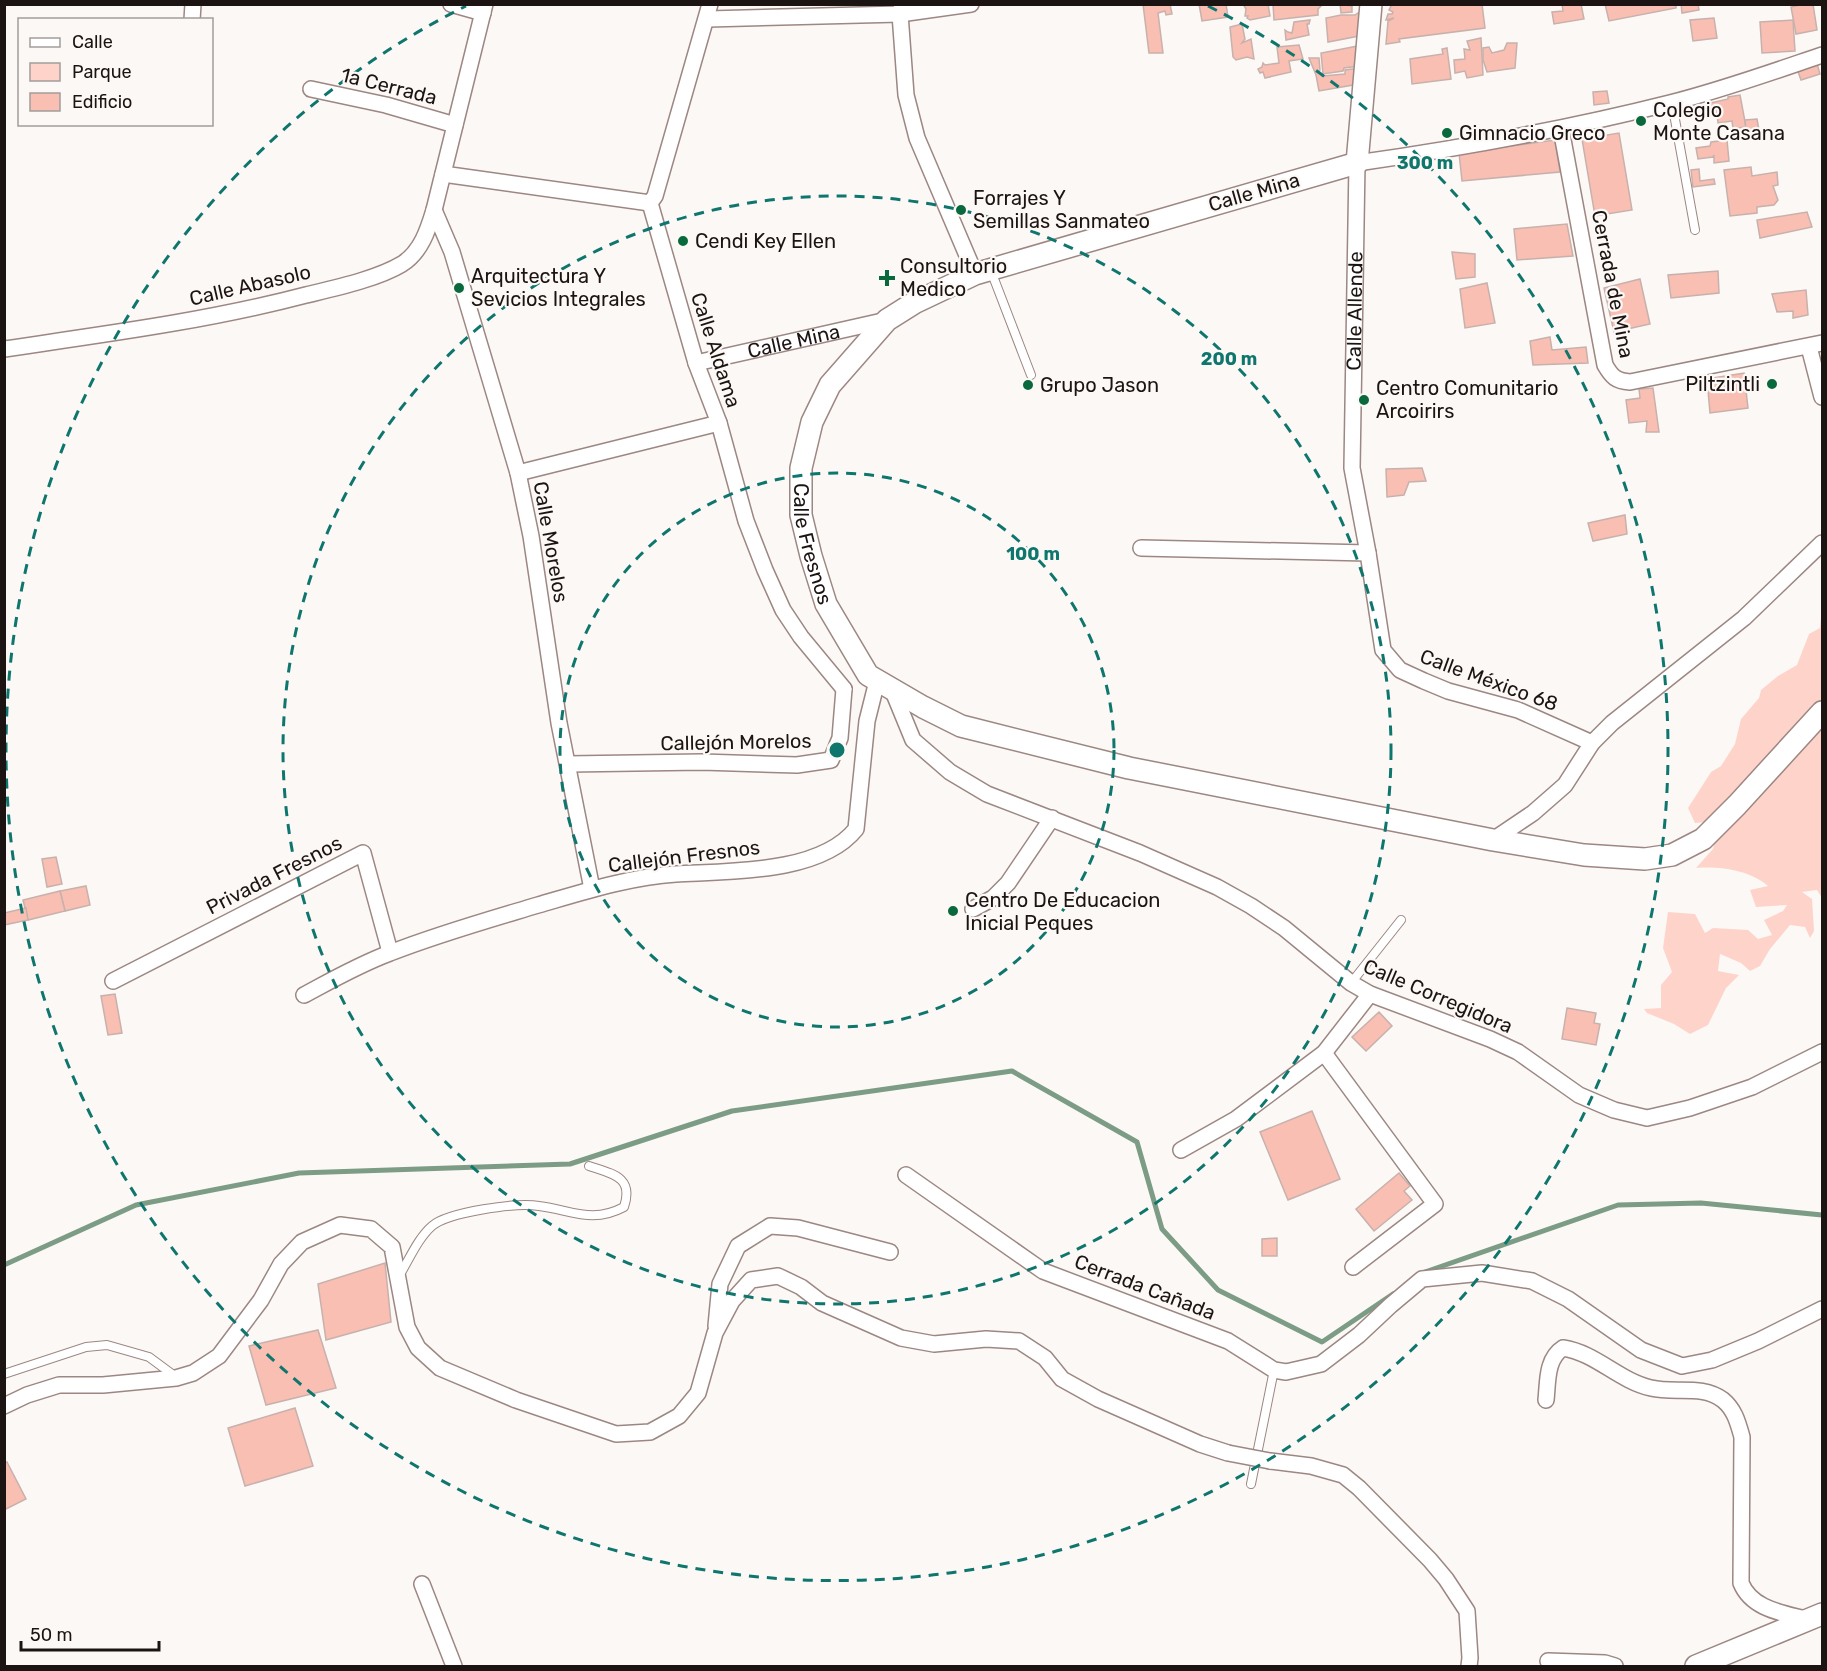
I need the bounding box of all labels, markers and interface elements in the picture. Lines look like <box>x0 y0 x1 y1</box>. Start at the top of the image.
legend <box>18 18 213 126</box>
text: Calle <box>72 31 113 53</box>
text: Parque <box>72 61 132 83</box>
street label: 1a Cerrada <box>339 62 439 110</box>
text: Edificio <box>72 91 132 113</box>
place label: Colegio Monte Casana <box>1653 98 1785 145</box>
marker: Colegio Monte Casana <box>1634 114 1648 128</box>
place label: Gimnacio Greco <box>1459 121 1605 145</box>
marker: Gimnacio Greco <box>1440 126 1454 140</box>
text: 300 m <box>1397 152 1453 174</box>
street label: Calle Mina <box>1205 168 1303 216</box>
place label: Forrajes Y Semillas Sanmateo <box>973 186 1150 233</box>
marker: Forrajes Y Semillas Sanmateo <box>954 203 968 217</box>
street label: Cerrada de Mina <box>1587 208 1639 360</box>
place label: Cendi Key Ellen <box>695 229 836 253</box>
marker: Cendi Key Ellen <box>676 234 690 248</box>
street label: Calle Allende <box>1342 251 1368 371</box>
place label: Consultorio Medico <box>900 254 1007 301</box>
street label: Calle Abasolo <box>187 259 313 311</box>
place label: Arquitectura Y Sevicios Integrales <box>471 264 646 311</box>
marker: Consultorio Medico <box>878 269 896 287</box>
marker: Arquitectura Y Sevicios Integrales <box>452 281 466 295</box>
street label: Calle Aldama <box>686 289 746 411</box>
street label: Calle Mina <box>745 319 842 363</box>
text: 200 m <box>1201 348 1257 370</box>
place label: Piltzintli <box>1685 372 1760 396</box>
place label: Grupo Jason <box>1040 373 1159 397</box>
place label: Centro Comunitario Arcoirirs <box>1376 376 1558 423</box>
marker: Piltzintli <box>1765 377 1779 391</box>
marker: Grupo Jason <box>1021 378 1035 392</box>
marker: Centro Comunitario Arcoirirs <box>1357 393 1371 407</box>
street label: Calle Morelos <box>529 480 573 604</box>
street label: Calle Fresnos <box>789 483 837 607</box>
text: 100 m <box>1006 543 1060 565</box>
street label: Calle México 68 <box>1417 644 1561 716</box>
street label: Callejón Morelos <box>660 729 812 755</box>
centre of rings <box>827 740 847 760</box>
street label: Privada Fresnos <box>202 831 346 919</box>
street label: Callejón Fresnos <box>607 835 761 877</box>
place label: Centro De Educacion Inicial Peques <box>965 888 1161 935</box>
marker: Centro De Educacion Inicial Peques <box>946 904 960 918</box>
street label: Calle Corregidora <box>1360 954 1516 1038</box>
street label: Cerrada Cañada <box>1071 1249 1219 1325</box>
scale bar <box>21 1614 159 1652</box>
text: 50 m <box>30 1624 73 1646</box>

